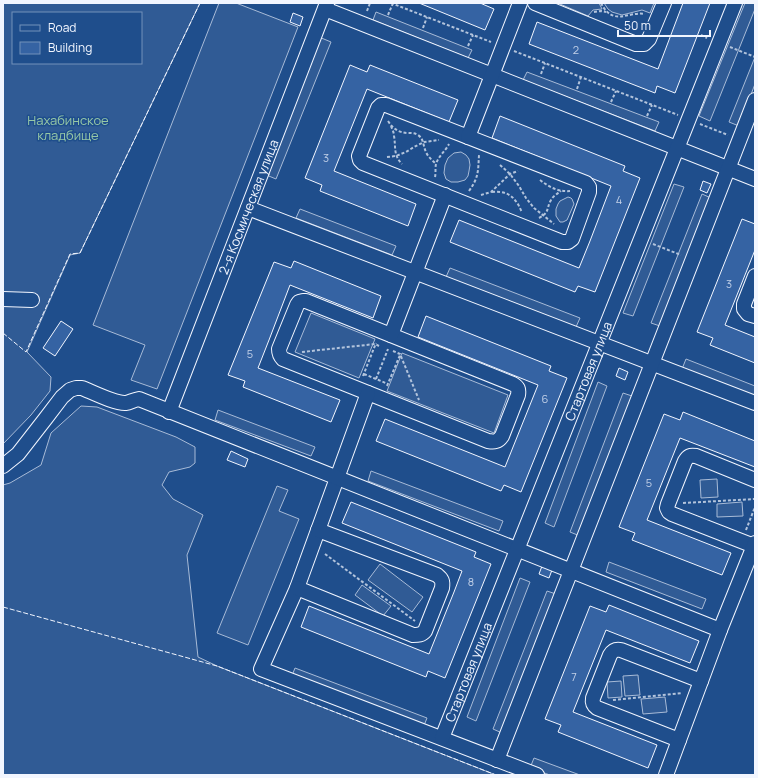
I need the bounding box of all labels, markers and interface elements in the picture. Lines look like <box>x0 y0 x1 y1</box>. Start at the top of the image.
legend <box>12 12 142 64</box>
scale bar <box>618 12 710 38</box>
text: 50 m <box>624 17 651 34</box>
text: Road <box>48 19 76 36</box>
text: Building <box>48 39 92 56</box>
house number: 2 <box>573 42 579 57</box>
park label: Нахабинское кладбище <box>27 111 109 144</box>
street label: 2-я Космическая улица <box>214 137 283 277</box>
house number: 3 <box>323 150 329 165</box>
house number: 4 <box>616 192 622 207</box>
house number: 3 <box>726 276 732 291</box>
street label: Стартовая улица <box>560 319 616 423</box>
house number: 5 <box>247 346 253 361</box>
house number: 6 <box>542 391 549 406</box>
house number: 5 <box>646 475 652 490</box>
house number: 8 <box>468 574 474 589</box>
street label: Стартовая улица <box>440 620 496 724</box>
house number: 7 <box>571 669 577 684</box>

